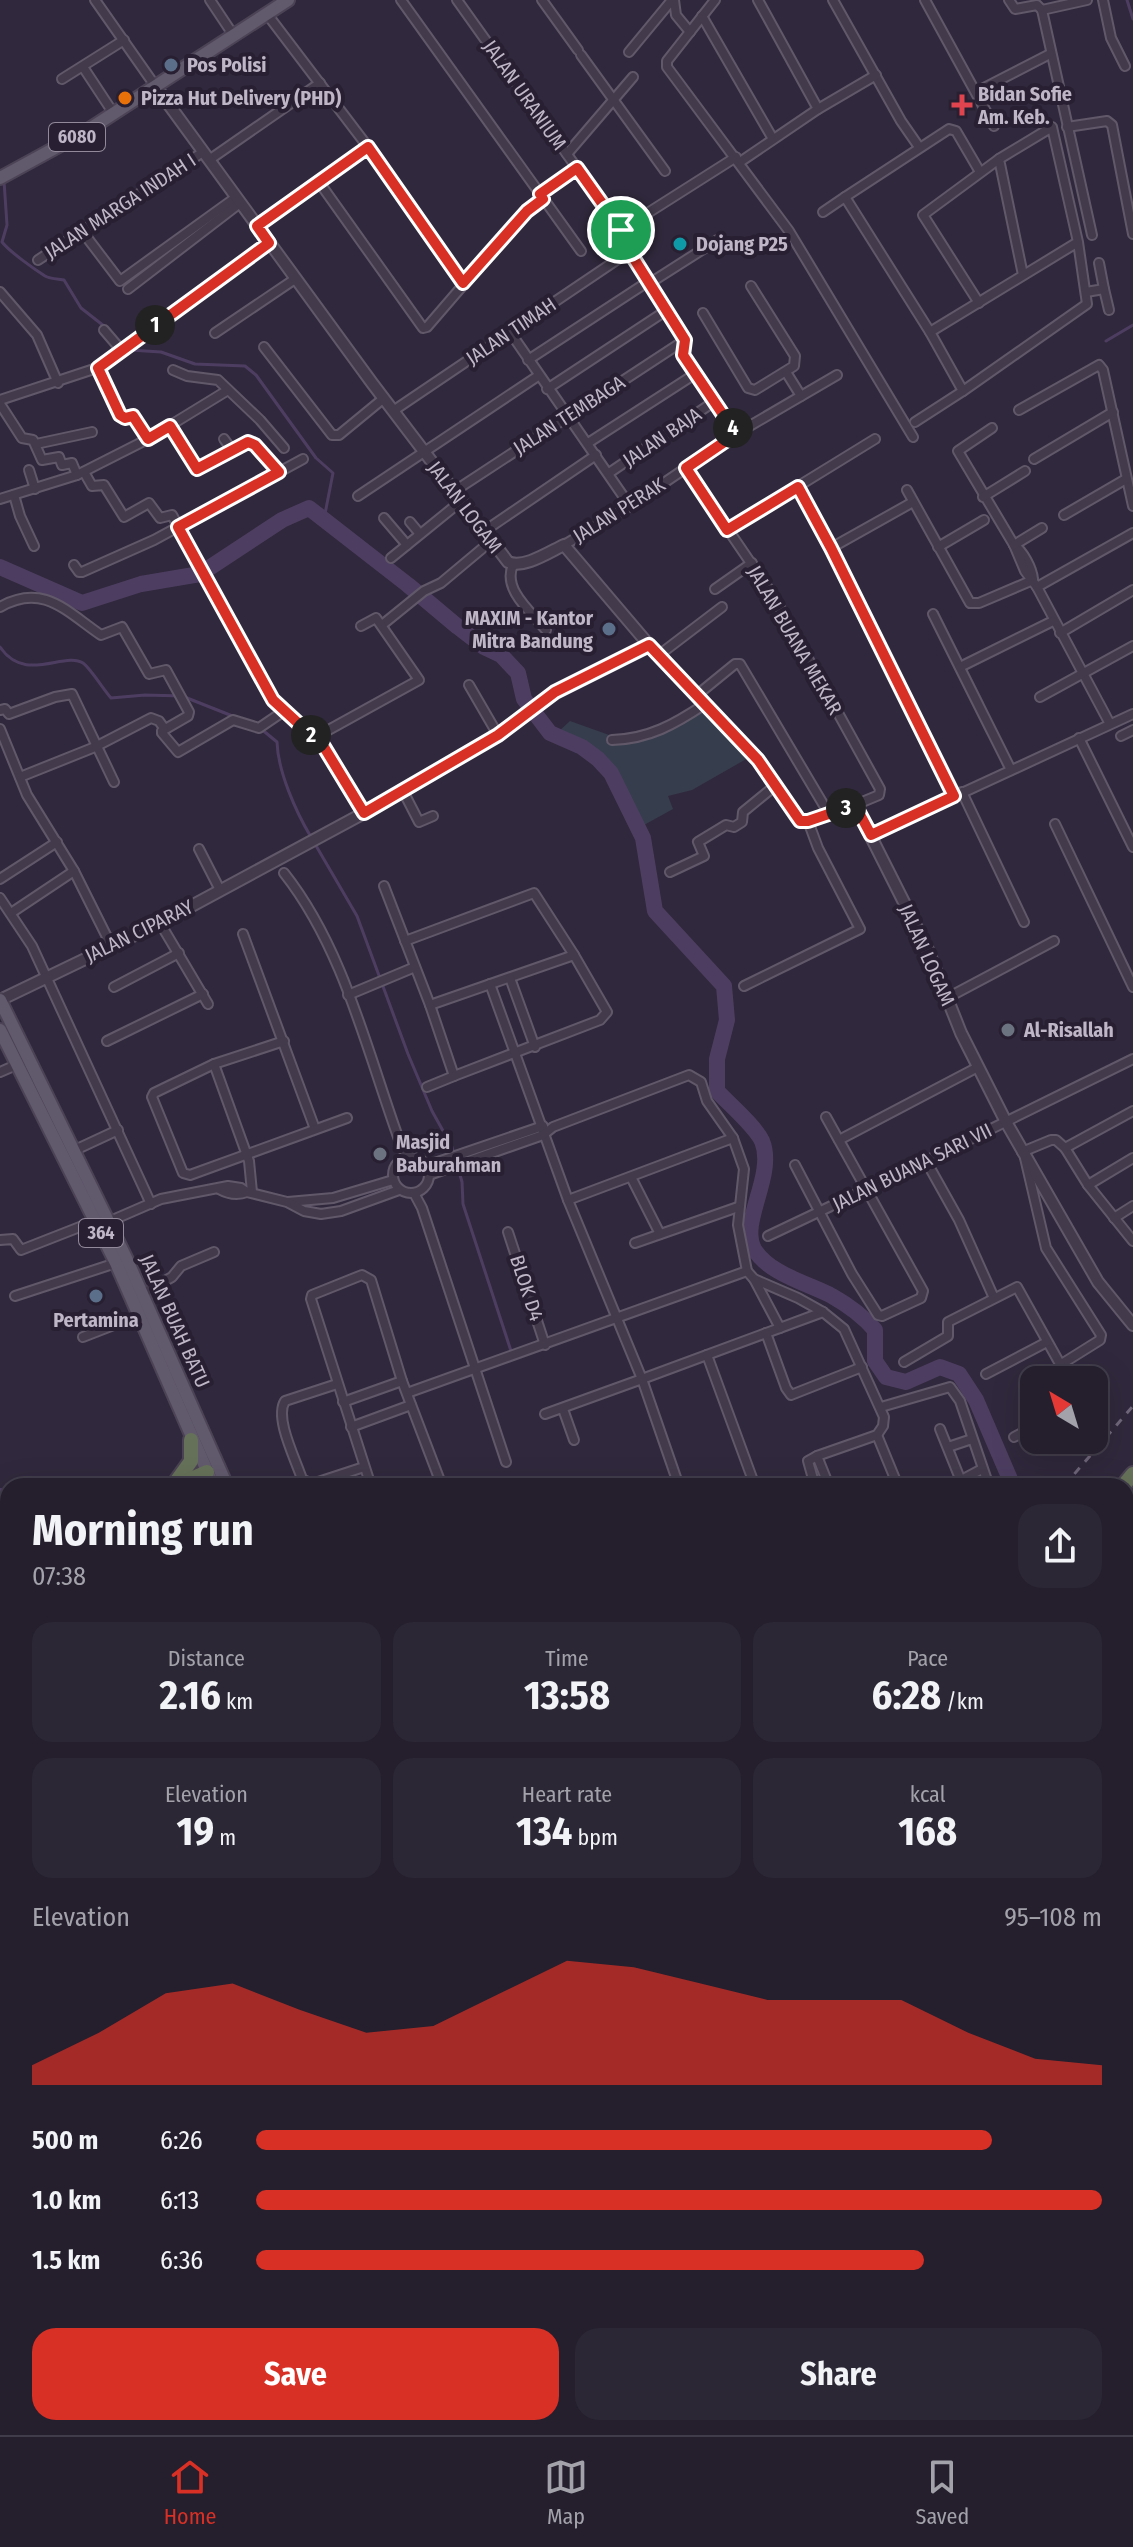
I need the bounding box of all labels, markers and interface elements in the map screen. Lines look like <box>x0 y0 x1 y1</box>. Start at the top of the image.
street label: JALAN URANIUM <box>478 35 572 155</box>
place label: Pos Polisi <box>187 53 266 77</box>
marker: Pos Polisi <box>162 56 180 74</box>
place label: Bidan Sofie Am. Keb. <box>977 82 1072 129</box>
place label: Pizza Hut Delivery (PHD) <box>141 86 341 110</box>
marker: Pizza Hut Delivery (PHD) <box>116 89 134 107</box>
marker: Bidan Sofie Am. Keb. <box>953 96 971 114</box>
road number: 6080 <box>49 123 105 151</box>
street label: JALAN MARGA INDAH I <box>40 148 200 264</box>
pin <box>587 196 655 264</box>
icon: arrive <box>599 208 643 252</box>
place label: Dojang P25 <box>696 232 788 256</box>
marker: Dojang P25 <box>671 235 689 253</box>
street label: JALAN TIMAH <box>461 292 561 370</box>
pin: 1 <box>135 305 175 345</box>
text: 1 <box>150 311 160 338</box>
street label: JALAN TEMBAGA <box>509 370 630 460</box>
street label: JALAN BAJA <box>618 402 706 472</box>
pin: 4 <box>713 408 753 448</box>
text: 4 <box>727 414 739 441</box>
street label: JALAN LOGAM <box>423 456 507 558</box>
street label: JALAN PERAK <box>569 472 670 548</box>
street label: JALAN BUANA MEKAR <box>743 561 847 719</box>
place label: MAXIM - Kantor Mitra Bandung <box>465 606 594 653</box>
marker: MAXIM - Kantor Mitra Bandung <box>600 620 618 638</box>
pin: 2 <box>291 715 331 755</box>
text: 2 <box>306 721 316 748</box>
pin: 3 <box>826 788 866 828</box>
text: 3 <box>841 794 851 821</box>
street label: JALAN CIPARAY <box>81 894 197 968</box>
street label: JALAN LOGAM <box>894 900 960 1010</box>
place label: Al-Risallah <box>1023 1018 1114 1042</box>
marker: Al-Risallah <box>999 1021 1017 1039</box>
street label: JALAN BUANA SARI VII <box>828 1118 996 1216</box>
place label: Masjid Baburahman <box>396 1130 501 1177</box>
marker: Masjid Baburahman <box>371 1145 389 1163</box>
road number: 364 <box>79 1219 123 1247</box>
street label: JALAN BUAH BATU <box>135 1251 215 1391</box>
street label: BLOK D4 <box>505 1252 549 1324</box>
marker: Pertamina <box>87 1287 105 1305</box>
place label: Pertamina <box>53 1308 139 1332</box>
north arrow <box>1020 1366 1108 1454</box>
map controls <box>1020 1366 1108 1454</box>
text: Morning run <box>32 1504 254 1557</box>
button: share <box>1018 1504 1102 1588</box>
text: 07:38 <box>32 1561 86 1592</box>
text: Distance <box>168 1645 245 1672</box>
text: Time <box>545 1645 589 1672</box>
text: Pace <box>907 1645 948 1672</box>
text: 2.16 <box>159 1672 221 1720</box>
text: 13:58 <box>524 1672 610 1720</box>
text: 6:28 <box>871 1672 941 1720</box>
text: km <box>221 1688 253 1715</box>
text: /km <box>941 1688 984 1715</box>
text: Elevation <box>165 1781 248 1808</box>
text: Heart rate <box>522 1781 612 1808</box>
text: kcal <box>910 1781 945 1808</box>
text: 19 <box>176 1808 214 1856</box>
text: 134 <box>516 1808 572 1856</box>
text: 168 <box>898 1808 957 1856</box>
text: m <box>214 1824 236 1851</box>
text: bpm <box>572 1824 618 1851</box>
text: Elevation <box>32 1902 130 1933</box>
text: 95–108 m <box>1004 1902 1102 1933</box>
text: 500 m <box>32 2125 98 2156</box>
text: 6:26 <box>160 2125 203 2156</box>
text: 1.0 km <box>32 2185 101 2216</box>
text: 6:13 <box>160 2185 199 2216</box>
text: 1.5 km <box>32 2245 100 2276</box>
text: 6:36 <box>160 2245 203 2276</box>
button: Save <box>32 2328 559 2420</box>
button: Share <box>575 2328 1102 2420</box>
tab: Home <box>164 2455 216 2530</box>
tab: Map <box>544 2455 588 2530</box>
tab: Saved <box>915 2455 969 2530</box>

